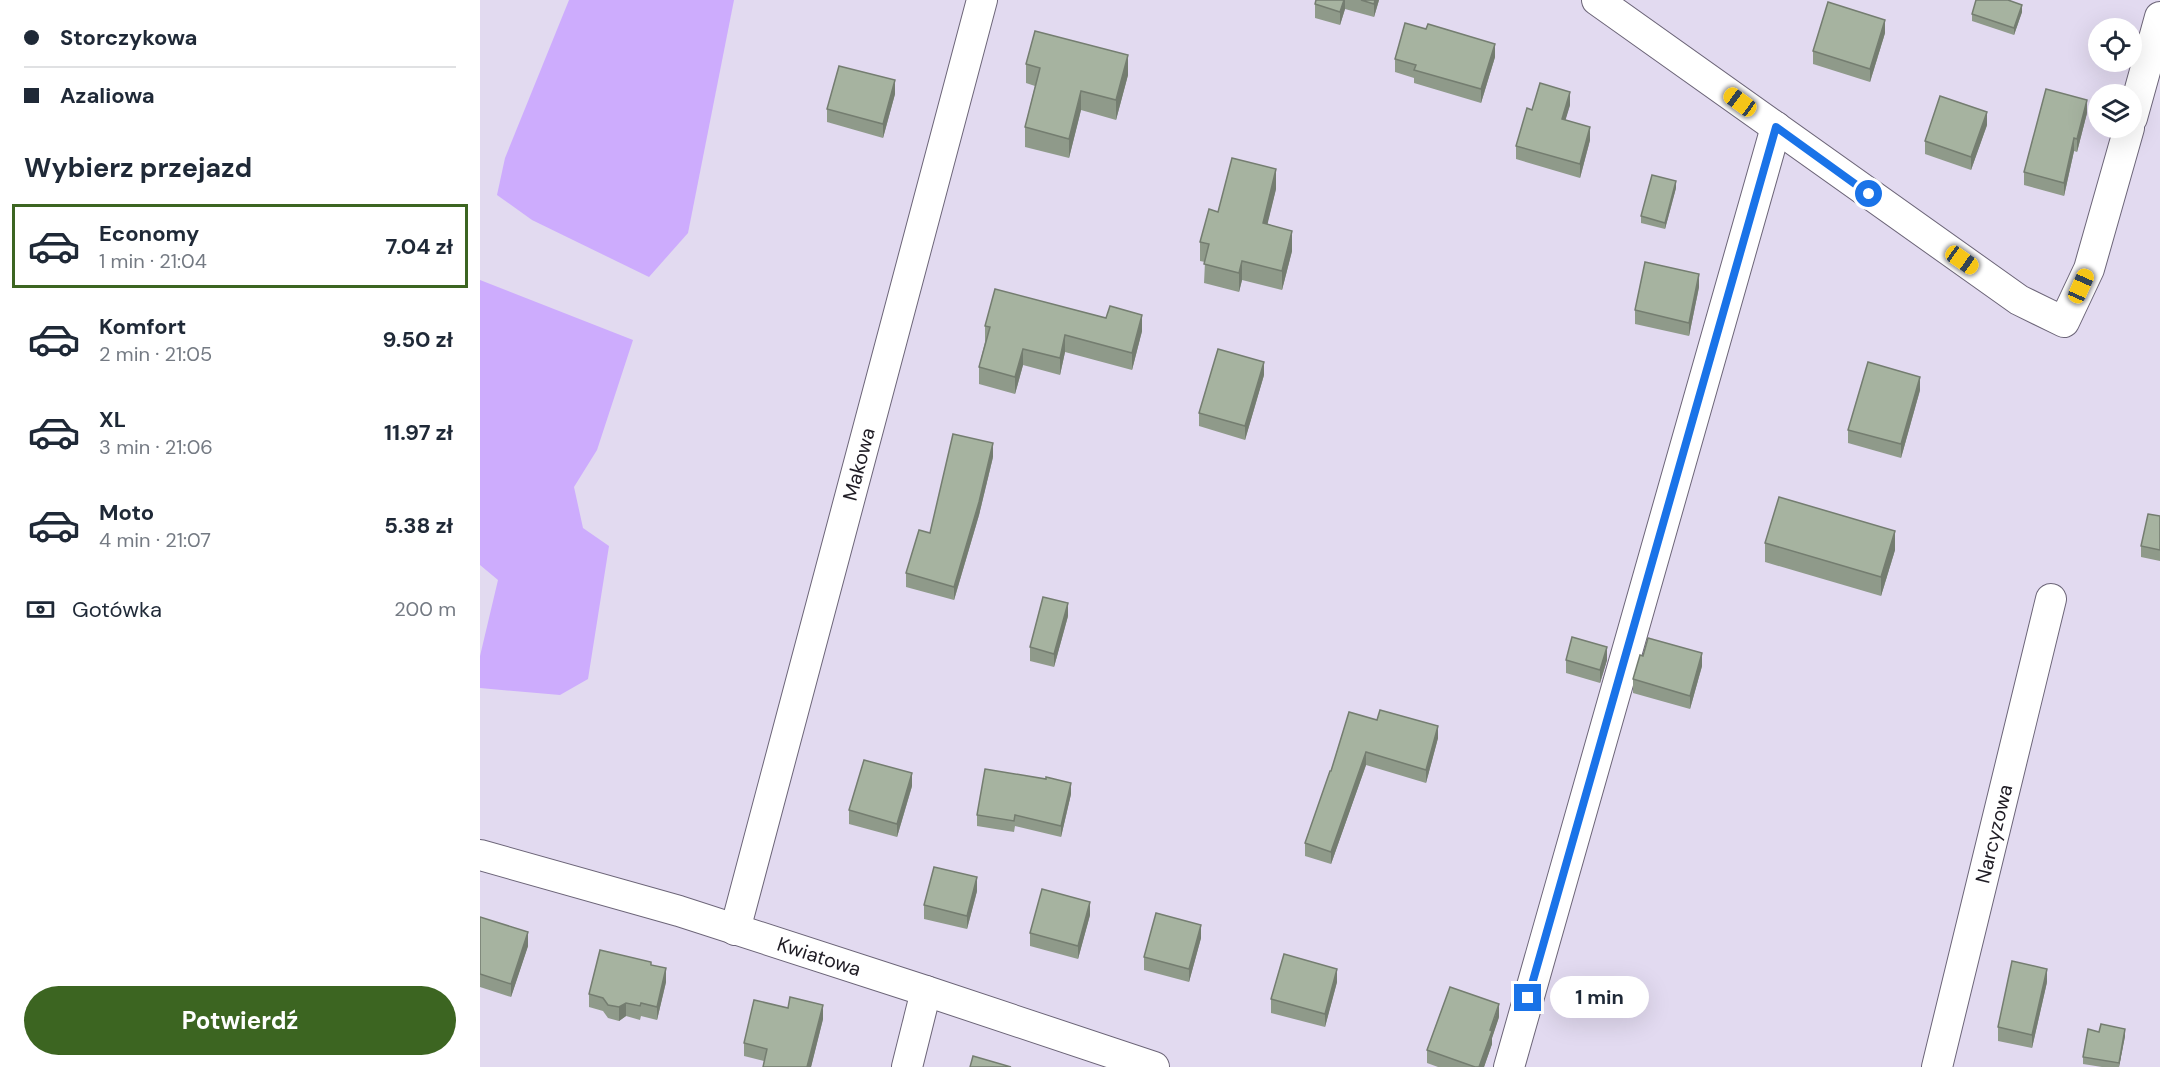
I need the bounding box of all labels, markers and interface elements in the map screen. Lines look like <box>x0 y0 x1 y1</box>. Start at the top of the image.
map controls <box>2088 18 2142 138</box>
button: locate <box>2088 18 2142 72</box>
text: Storczykowa <box>60 23 197 52</box>
text: Azaliowa <box>60 81 155 110</box>
car <box>1720 84 1760 120</box>
button: layers <box>2088 84 2142 138</box>
text: Wybierz przejazd <box>24 150 252 185</box>
route start <box>1855 180 1882 207</box>
icon: car <box>27 219 81 273</box>
text: Economy <box>99 219 199 248</box>
text: 7.04 zł <box>386 232 453 261</box>
car <box>1942 242 1982 278</box>
text: 1 min · 21:04 <box>99 248 207 274</box>
car <box>2065 266 2097 306</box>
icon: car <box>27 312 81 366</box>
text: Komfort <box>99 312 186 341</box>
text: 9.50 zł <box>383 325 453 354</box>
text: 2 min · 21:05 <box>99 341 212 367</box>
icon: car <box>27 405 81 459</box>
text: XL <box>99 405 126 434</box>
text: 11.97 zł <box>384 418 453 447</box>
street label: Makowa <box>837 425 881 503</box>
text: 3 min · 21:06 <box>99 434 213 460</box>
icon: car <box>27 498 81 552</box>
text: Moto <box>99 498 154 527</box>
text: 5.38 zł <box>384 511 453 540</box>
text: 4 min · 21:07 <box>99 527 211 553</box>
icon: cash <box>24 593 57 626</box>
text: Gotówka <box>72 595 162 624</box>
text: 200 m <box>394 596 456 622</box>
street label: Narcyzowa <box>1969 782 2018 886</box>
street label: Kwiatowa <box>774 931 864 982</box>
callout: 1 min <box>1549 977 1648 1019</box>
route end <box>1514 984 1541 1011</box>
text: 1 min <box>1575 984 1624 1010</box>
button: Potwierdź <box>24 986 456 1055</box>

